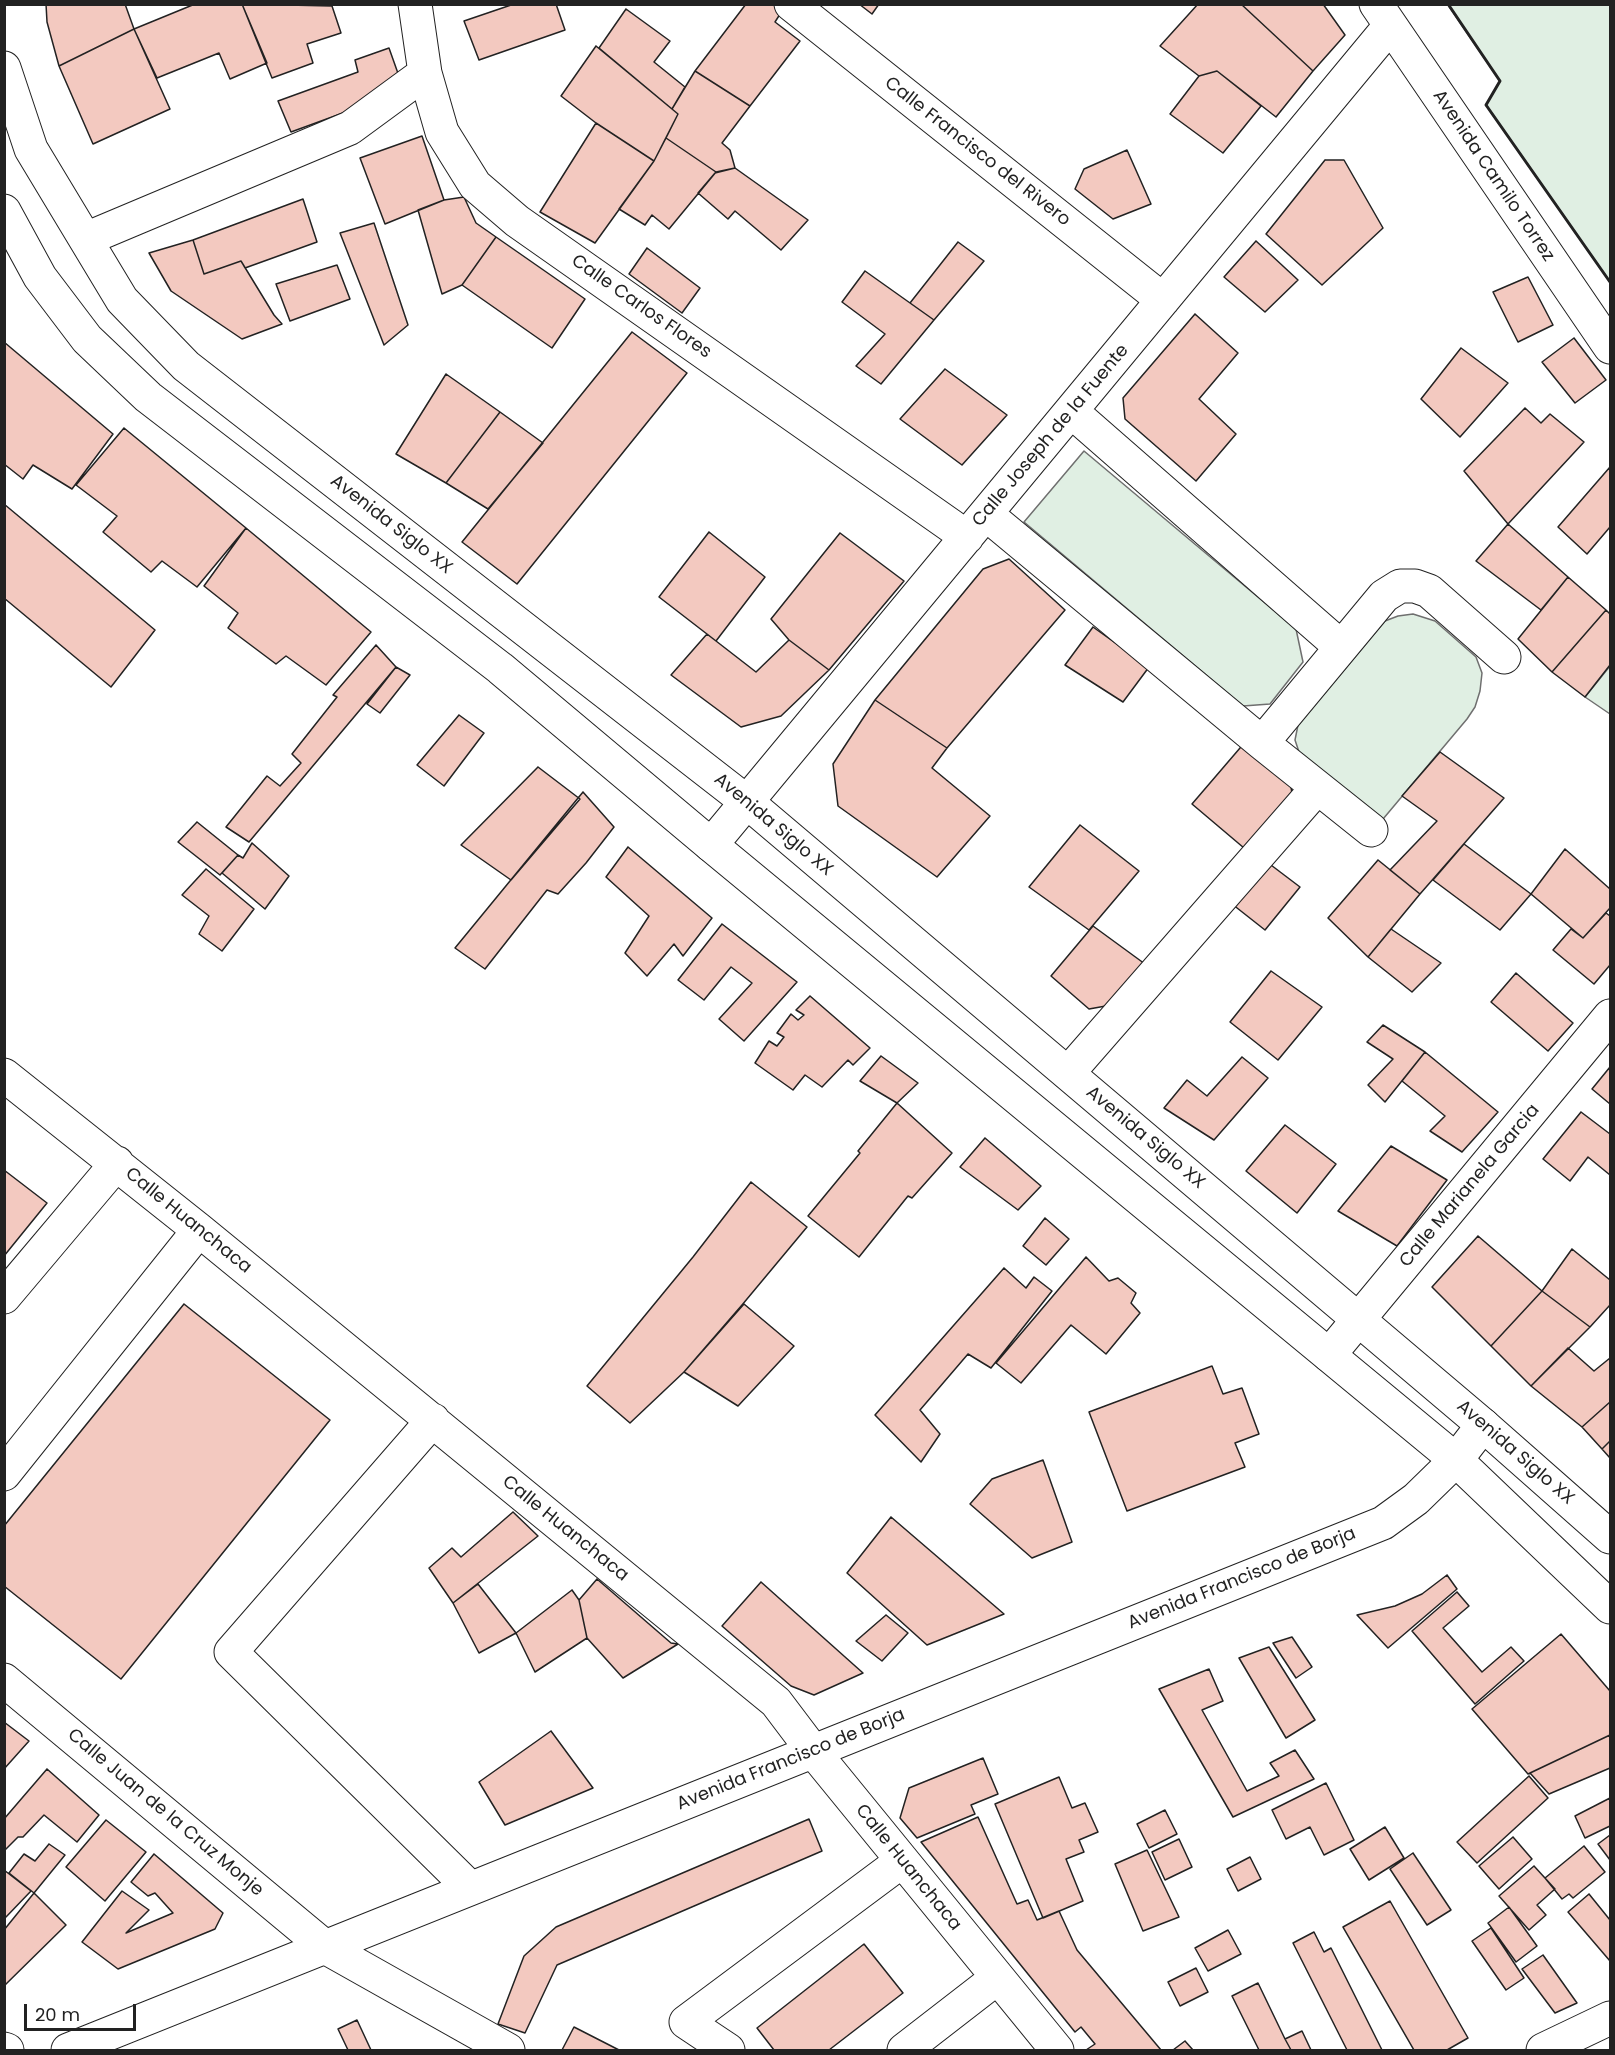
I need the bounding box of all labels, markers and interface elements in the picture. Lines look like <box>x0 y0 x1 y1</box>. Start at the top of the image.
street label: Calle Francisco del Rivero <box>880 73 1074 231</box>
street label: Avenida Camilo Torrez <box>1427 86 1559 266</box>
street label: Calle Carlos Flores <box>567 251 715 363</box>
street label: Calle Joseph de la Fuente <box>968 340 1134 532</box>
street label: Avenida Siglo XX <box>326 471 456 579</box>
street label: Avenida Siglo XX <box>709 769 837 881</box>
street label: Avenida Siglo XX <box>1081 1082 1209 1194</box>
street label: Calle Marianela Garcia <box>1395 1100 1545 1272</box>
street label: Calle Huanchaca <box>120 1163 256 1279</box>
street label: Avenida Siglo XX <box>1452 1396 1578 1510</box>
street label: Calle Huanchaca <box>497 1471 633 1587</box>
street label: Avenida Francisco de Borja <box>1125 1523 1359 1635</box>
street label: Avenida Francisco de Borja <box>674 1704 908 1816</box>
street label: Calle Juan de la Cruz Monje <box>63 1725 267 1901</box>
street label: Calle Huanchaca <box>850 1800 966 1936</box>
scale bar <box>27 1992 140 2030</box>
text: 20 m <box>35 2002 80 2027</box>

